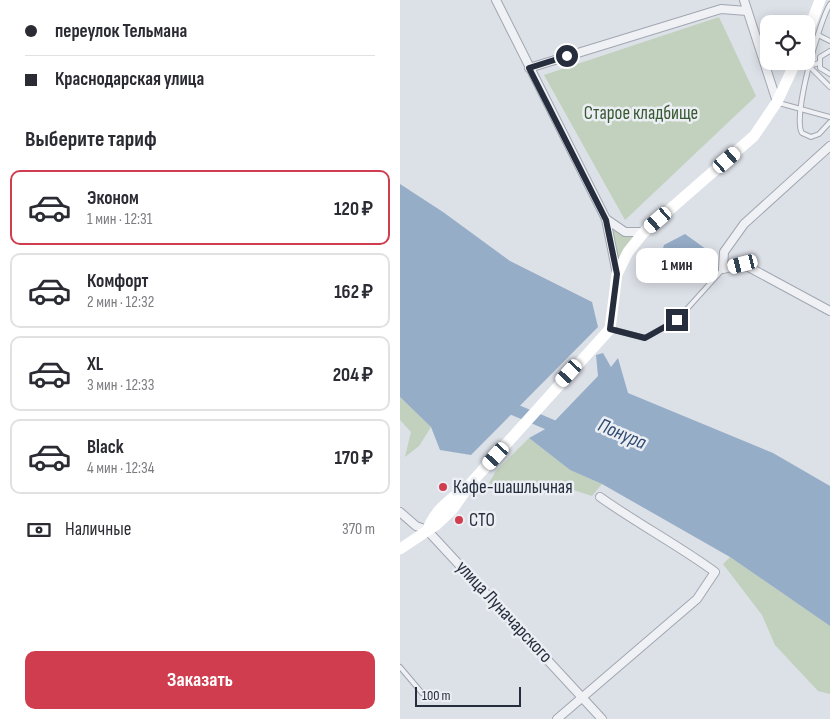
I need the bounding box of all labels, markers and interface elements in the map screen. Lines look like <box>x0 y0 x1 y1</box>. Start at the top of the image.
map controls <box>760 15 815 70</box>
button: locate <box>760 15 815 70</box>
text: переулок Тельмана <box>55 20 187 43</box>
route start <box>556 45 578 67</box>
text: Краснодарская улица <box>55 68 204 91</box>
park label: Старое кладбище <box>584 102 698 125</box>
text: Выберите тариф <box>25 126 157 153</box>
car <box>710 144 743 176</box>
icon: car <box>27 185 72 230</box>
text: Эконом <box>87 187 139 210</box>
text: 120 ₽ <box>334 198 373 221</box>
car <box>641 204 674 236</box>
text: 1 мин · 12:31 <box>87 210 152 229</box>
callout: 1 мин <box>636 248 718 282</box>
car <box>726 253 759 275</box>
text: 1 мин <box>661 256 693 275</box>
icon: car <box>27 268 72 313</box>
text: Комфорт <box>87 270 149 293</box>
text: 162 ₽ <box>334 281 373 304</box>
text: 2 мин · 12:32 <box>87 293 154 312</box>
route end <box>666 309 688 331</box>
icon: car <box>27 351 72 396</box>
text: XL <box>87 353 103 376</box>
car <box>553 357 584 389</box>
text: 204 ₽ <box>333 364 373 387</box>
text: 3 мин · 12:33 <box>87 376 155 395</box>
water label: Понура <box>594 413 650 455</box>
icon: car <box>27 434 72 479</box>
text: Black <box>87 436 124 459</box>
car <box>480 440 511 472</box>
text: 170 ₽ <box>334 447 373 470</box>
text: 4 мин · 12:34 <box>87 459 155 478</box>
place label: Кафе-шашлычная <box>453 476 573 499</box>
marker: Кафе-шашлычная <box>437 481 449 493</box>
place label: СТО <box>469 509 495 532</box>
marker: СТО <box>453 514 465 526</box>
icon: cash <box>25 516 53 544</box>
text: Наличные <box>65 518 131 541</box>
text: 370 m <box>342 520 375 539</box>
street label: улица Луначарского <box>451 556 557 668</box>
button: Заказать <box>25 651 375 709</box>
scale bar <box>415 684 521 707</box>
text: 100 m <box>422 687 451 704</box>

